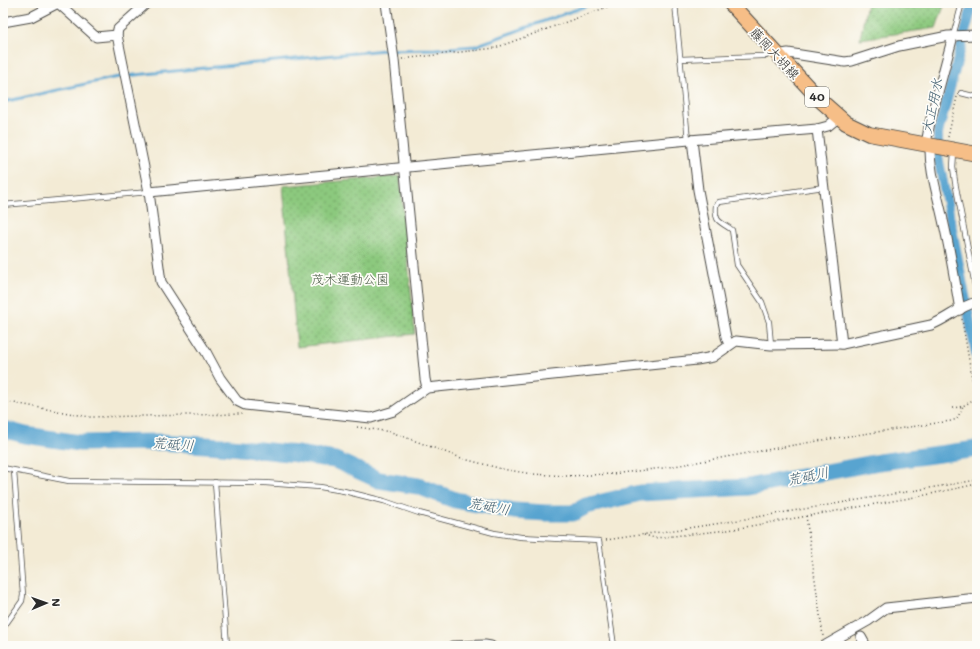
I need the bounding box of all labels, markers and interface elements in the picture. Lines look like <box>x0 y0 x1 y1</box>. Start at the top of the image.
street label: 藤岡大胡線 <box>747 23 804 83</box>
water label: 大正用水 <box>916 77 947 135</box>
road number: 40 <box>805 87 829 107</box>
park label: 茂木運動公園 <box>311 270 389 287</box>
water label: 荒砥川 <box>151 433 195 454</box>
water label: 荒砥川 <box>785 462 830 489</box>
water label: 荒砥川 <box>467 492 512 519</box>
north arrow <box>26 583 66 623</box>
text: N <box>49 598 64 607</box>

